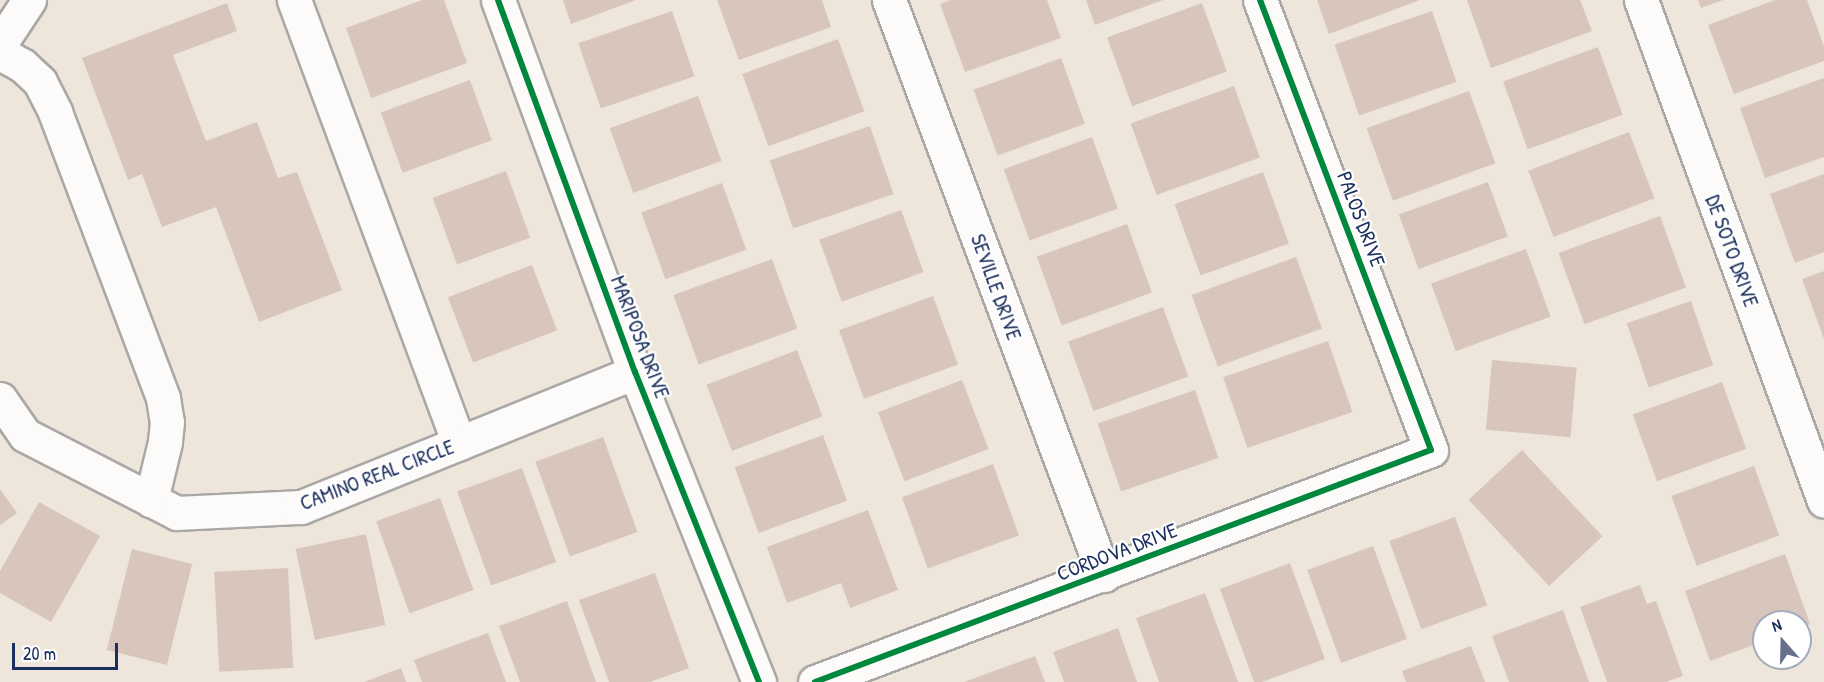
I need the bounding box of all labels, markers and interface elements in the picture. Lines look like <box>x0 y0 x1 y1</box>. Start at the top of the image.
street label: PALOS DRIVE <box>1331 168 1391 270</box>
street label: DE SOTO DRIVE <box>1700 192 1764 310</box>
street label: SEVILLE DRIVE <box>965 231 1027 343</box>
street label: MARIPOSA DRIVE <box>605 272 675 402</box>
street label: CAMINO REAL CIRCLE <box>296 434 458 516</box>
street label: CORDOVA DRIVE <box>1053 518 1181 586</box>
north arrow <box>1752 610 1812 670</box>
text: N <box>1769 613 1784 637</box>
scale bar <box>15 631 122 669</box>
text: 20 m <box>23 641 56 666</box>

